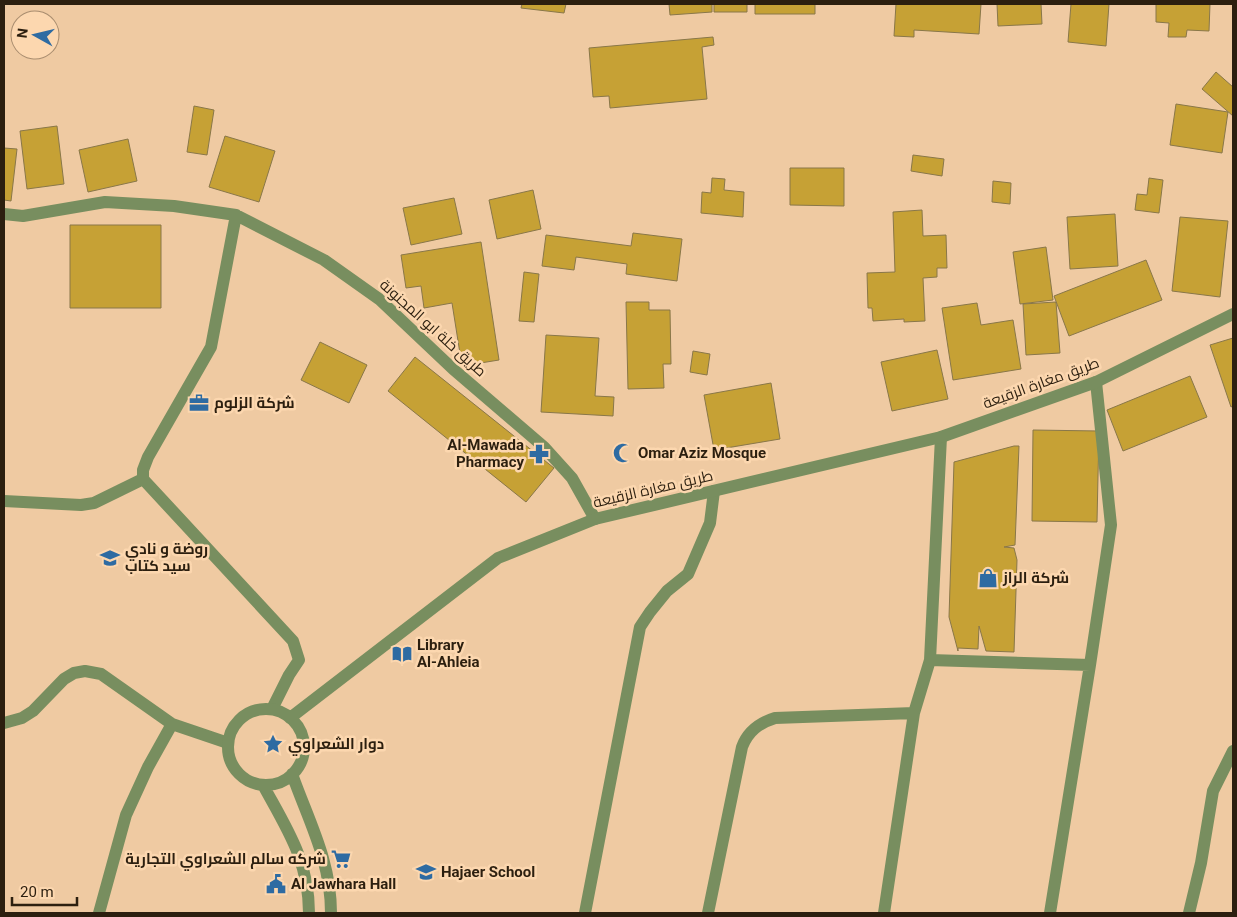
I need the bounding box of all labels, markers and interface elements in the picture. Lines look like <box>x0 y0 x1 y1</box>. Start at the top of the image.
north arrow <box>10 10 60 60</box>
text: N <box>14 27 31 39</box>
street label: طريق خلة ابو المجنونة <box>375 276 490 381</box>
street label: طريق مغارة الزقيعة <box>980 354 1102 413</box>
office icon: شركة الزلوم <box>188 392 210 414</box>
place label: شركة الزلوم <box>214 394 295 413</box>
place label: Al-Mawada Pharmacy <box>447 436 524 471</box>
mosque icon: Omar Aziz Mosque <box>612 442 634 464</box>
pharmacy icon: Al-Mawada Pharmacy <box>528 443 550 465</box>
place label: Omar Aziz Mosque <box>638 444 766 462</box>
street label: طريق مغارة الزقيعة <box>591 466 715 513</box>
place label: روضة و نادي سيد كتاب <box>125 540 208 575</box>
school or university icon: روضة و نادي سيد كتاب <box>99 547 121 569</box>
shop icon: شركة الراز <box>977 567 999 589</box>
place label: شركة الراز <box>1002 569 1069 587</box>
place label: Library Al-Ahleia <box>417 636 480 671</box>
library icon: Library Al-Ahleia <box>391 643 413 665</box>
place icon: دوار الشعراوي <box>262 733 284 755</box>
place label: دوار الشعراوي <box>288 735 384 756</box>
supermarket icon: شركه سالم الشعراوي التجارية <box>330 848 352 870</box>
place label: شركه سالم الشعراوي التجارية <box>125 850 326 871</box>
school or university icon: Hajaer School <box>415 861 437 883</box>
place label: Hajaer School <box>441 863 535 881</box>
public building icon: Al Jawhara Hall <box>265 873 287 895</box>
scale bar <box>12 874 78 906</box>
place label: Al Jawhara Hall <box>291 875 396 893</box>
text: 20 m <box>20 883 54 901</box>

